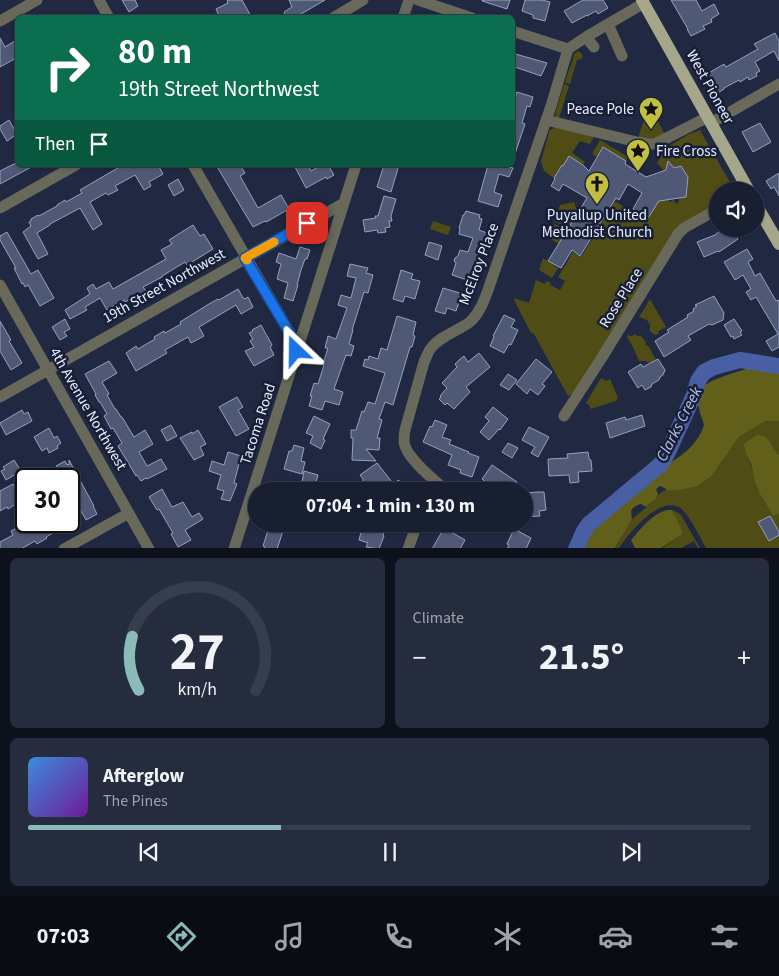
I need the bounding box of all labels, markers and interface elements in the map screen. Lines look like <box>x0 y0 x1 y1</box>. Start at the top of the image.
text: 80 m <box>118 27 192 77</box>
icon: right <box>35 35 100 100</box>
street label: West Pioneer <box>681 46 739 129</box>
text: 19th Street Northwest <box>118 73 319 105</box>
place icon: Peace Pole <box>638 96 664 130</box>
place label: Peace Pole <box>567 99 634 120</box>
icon: arrive <box>85 130 113 158</box>
text: Then <box>35 131 75 158</box>
place icon: Fire Cross <box>625 138 651 172</box>
place label: Fire Cross <box>656 141 717 162</box>
church icon: Puyallup United Methodist Church <box>584 171 610 205</box>
map controls <box>709 182 764 237</box>
button: sound <box>709 182 764 237</box>
pin <box>286 202 328 244</box>
place label: Puyallup United Methodist Church <box>542 205 652 243</box>
icon: arrive <box>293 209 321 237</box>
street label: McElroy Place <box>454 220 504 308</box>
street label: 19th Street Northwest <box>99 244 229 328</box>
street label: Rose Place <box>594 264 648 332</box>
position arrow <box>269 324 321 376</box>
street label: 4th Avenue Northwest <box>44 344 132 474</box>
street label: Tacoma Road <box>235 381 281 467</box>
water label: Clarks Creek <box>651 383 707 465</box>
speed limit sign: 30 <box>15 468 80 533</box>
text: 07:04 · 1 min · 130 m <box>306 493 475 520</box>
text: Climate <box>413 607 464 629</box>
text: 27 <box>170 616 225 690</box>
text: 21.5° <box>539 630 624 684</box>
text: − <box>413 638 426 678</box>
text: + <box>737 638 751 678</box>
text: km/h <box>177 677 217 702</box>
text: Afterglow <box>103 763 184 790</box>
text: The Pines <box>103 790 168 812</box>
icon: previous <box>135 838 163 866</box>
icon: pause <box>376 838 404 866</box>
icon: next <box>617 838 645 866</box>
icon: directions <box>164 919 199 954</box>
icon: music <box>272 919 307 954</box>
icon: phone <box>381 919 416 954</box>
icon: climate <box>490 919 525 954</box>
icon: car <box>598 919 633 954</box>
icon: filters <box>707 919 742 954</box>
text: 07:03 <box>37 920 90 952</box>

